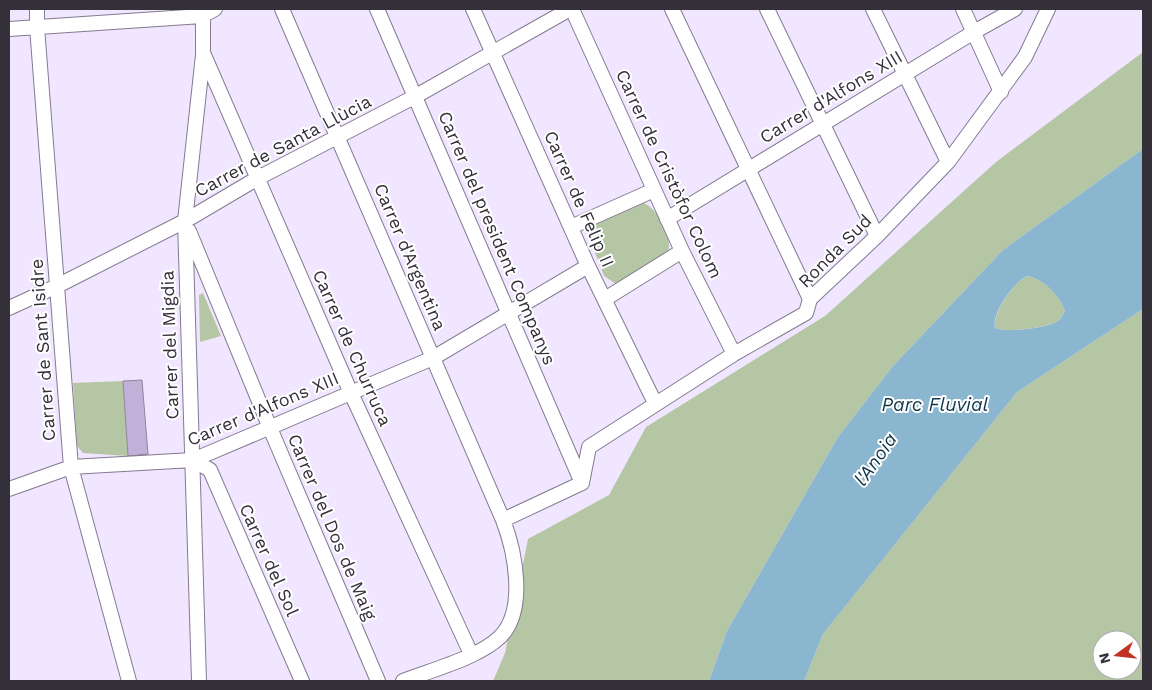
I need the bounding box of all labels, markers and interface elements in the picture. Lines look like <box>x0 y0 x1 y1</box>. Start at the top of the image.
street label: Carrer d'Alfons XIII <box>756 46 906 147</box>
street label: Carrer de Cristòfor Colom <box>612 66 727 281</box>
street label: Carrer de Santa Llùcia <box>191 90 375 201</box>
street label: Carrer del president Companys <box>434 108 561 368</box>
street label: Carrer de Felip II <box>540 127 619 270</box>
street label: Carrer d'Argentina <box>370 180 451 333</box>
street label: Ronda Sud <box>794 210 876 292</box>
street label: Carrer de Sant Isidre <box>26 258 59 442</box>
street label: Carrer de Churruca <box>309 266 396 429</box>
street label: Carrer del Migdia <box>156 270 183 420</box>
street label: Carrer d'Alfons XIII <box>184 367 342 450</box>
water label: Parc Fluvial <box>882 393 989 416</box>
water label: l'Anoia <box>849 428 902 490</box>
street label: Carrer del Dos de Maig <box>284 431 381 623</box>
street label: Carrer del Sol <box>235 500 304 620</box>
north arrow <box>1092 630 1142 680</box>
text: N <box>1095 651 1114 665</box>

